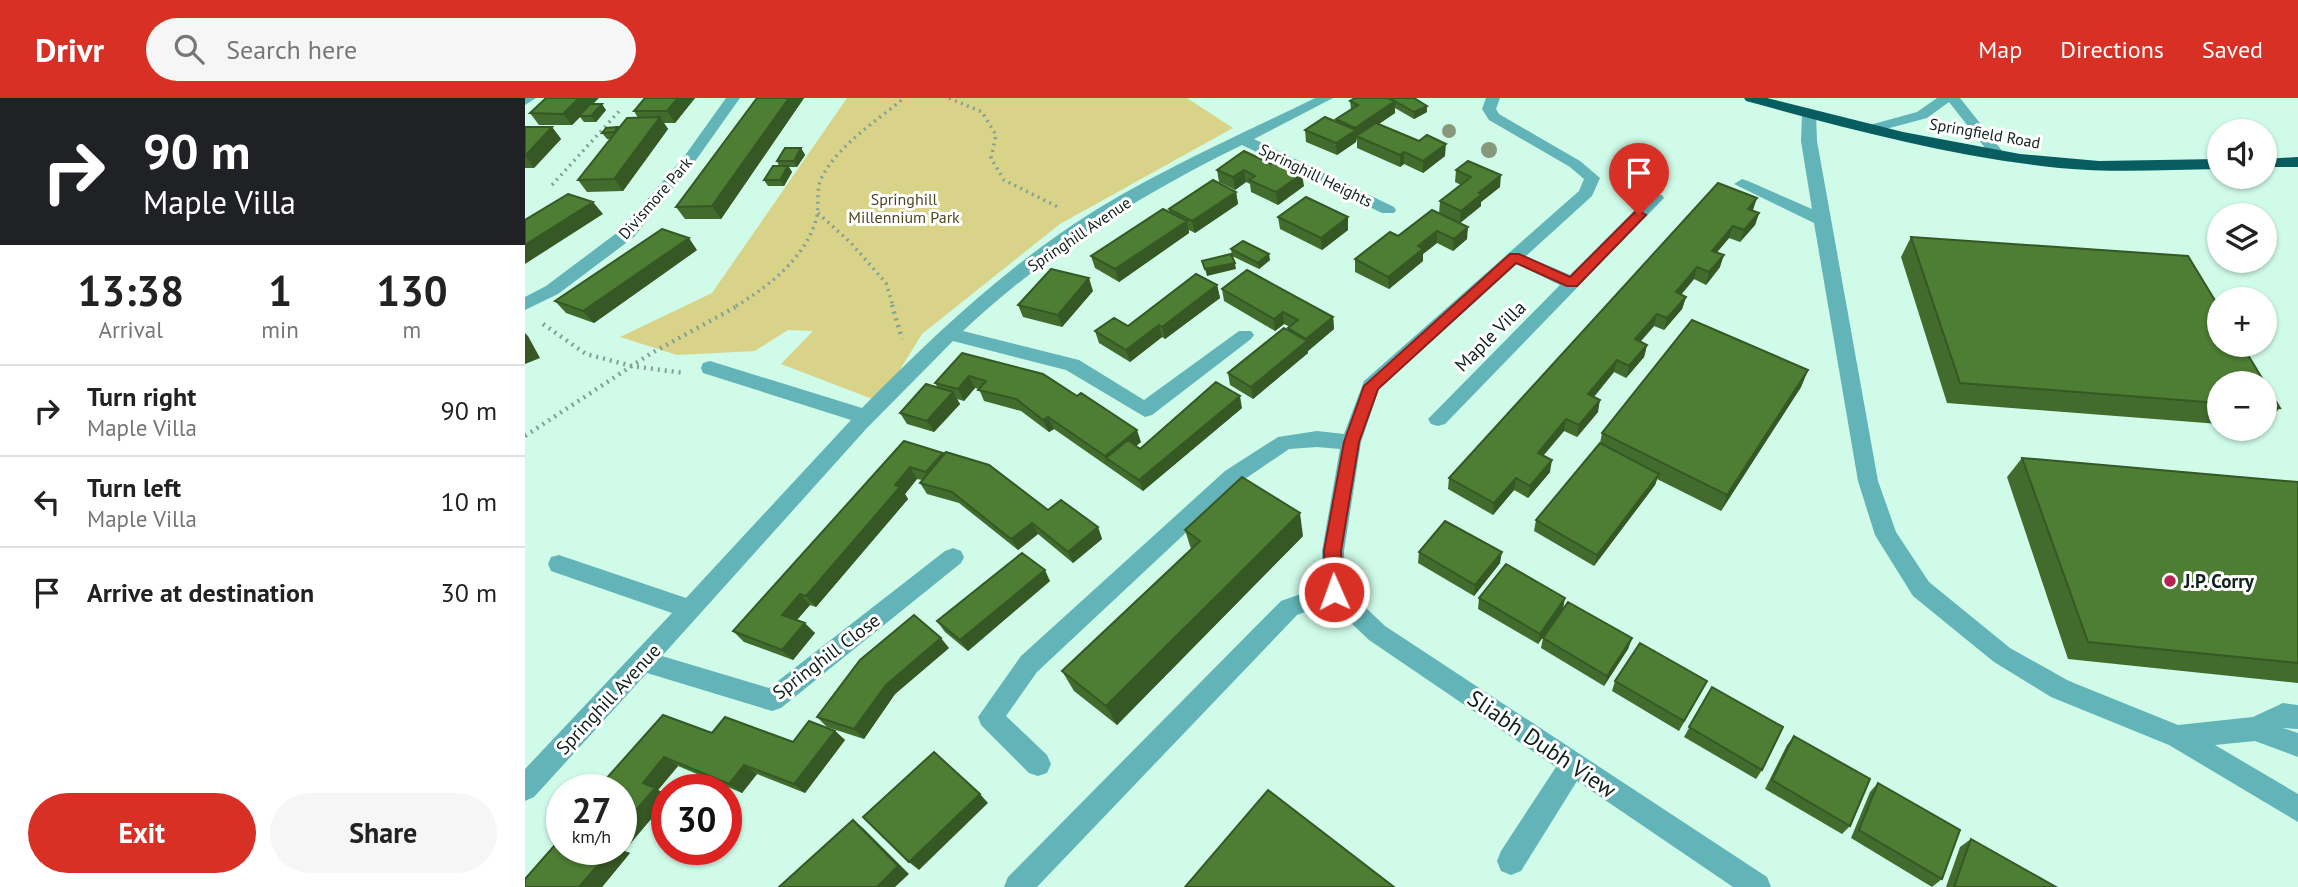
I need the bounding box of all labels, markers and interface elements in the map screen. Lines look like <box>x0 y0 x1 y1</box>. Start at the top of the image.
search box <box>146 18 636 81</box>
text: Drivr <box>35 28 104 71</box>
icon: search <box>170 30 208 68</box>
text: Search here <box>226 33 357 66</box>
text: Map <box>1978 34 2022 65</box>
text: Directions <box>2060 34 2164 65</box>
text: Saved <box>2202 34 2263 65</box>
street label: Springfield Road <box>1928 113 2042 153</box>
text: 90 m <box>143 119 250 183</box>
map controls <box>2207 119 2277 441</box>
button: sound <box>2207 119 2277 189</box>
icon: right <box>28 126 119 217</box>
street label: Springhill Heights <box>1256 139 1376 211</box>
pin <box>1609 143 1669 215</box>
street label: Divismore Park <box>614 153 696 243</box>
icon: arrive <box>1620 154 1658 192</box>
text: Maple Villa <box>143 181 296 223</box>
park label: Springhill Millennium Park <box>848 189 960 227</box>
street label: Springhill Avenue <box>1024 192 1134 276</box>
button: layers <box>2207 203 2277 273</box>
text: 13:38 <box>77 263 184 318</box>
text: 1 <box>268 263 292 318</box>
text: 130 <box>376 263 448 318</box>
button: + <box>2207 287 2277 357</box>
street label: Maple Villa <box>1449 295 1531 377</box>
text: Arrival <box>98 315 163 344</box>
text: min <box>261 315 299 344</box>
text: m <box>403 315 421 344</box>
button: − <box>2207 371 2277 441</box>
text: Turn right <box>87 380 196 413</box>
icon: right <box>28 392 66 430</box>
text: 90 m <box>441 394 497 427</box>
text: Maple Villa <box>87 413 197 442</box>
text: Turn left <box>87 471 181 504</box>
icon: left <box>28 483 66 521</box>
text: 10 m <box>441 485 497 518</box>
text: Maple Villa <box>87 504 197 533</box>
position arrow <box>1297 555 1371 629</box>
place label: J.P. Corry <box>2183 569 2255 593</box>
marker: J.P. Corry <box>2162 573 2178 589</box>
icon: arrive <box>28 574 66 612</box>
text: Arrive at destination <box>87 576 314 609</box>
text: 30 m <box>441 576 497 609</box>
street label: Springhill Close <box>768 608 884 704</box>
street label: Springhill Avenue <box>550 639 666 759</box>
street label: Sliabh Dubh View <box>1462 683 1622 804</box>
speed limit sign: 30 <box>651 774 742 865</box>
text: 27 <box>572 787 611 833</box>
button: Exit <box>28 793 256 873</box>
button: Share <box>270 793 497 873</box>
text: km/h <box>572 825 611 848</box>

